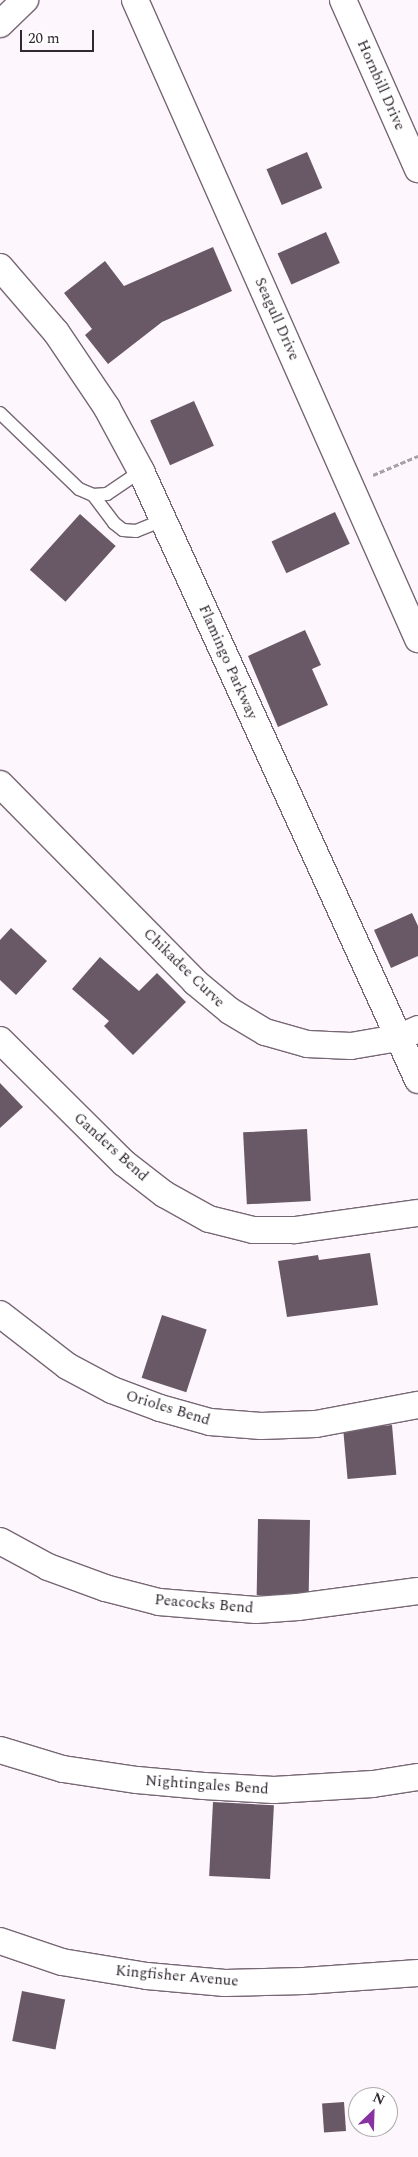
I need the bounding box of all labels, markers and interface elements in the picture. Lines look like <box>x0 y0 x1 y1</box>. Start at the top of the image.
scale bar <box>22 20 96 52</box>
text: 20 m <box>28 27 60 50</box>
street label: Hornbill Drive <box>353 37 409 133</box>
street label: Seagull Drive <box>251 275 303 363</box>
street label: Flamingo Parkway <box>195 602 261 722</box>
street label: Chikadee Curve <box>140 925 228 1011</box>
street label: Ganders Bend <box>70 1109 152 1185</box>
street label: Orioles Bend <box>124 1387 212 1429</box>
street label: Peacocks Bend <box>154 1591 254 1617</box>
street label: Nightingales Bend <box>145 1772 269 1798</box>
street label: Kingfisher Avenue <box>115 1962 239 1990</box>
north arrow <box>348 2087 398 2137</box>
text: N <box>369 2087 388 2111</box>

